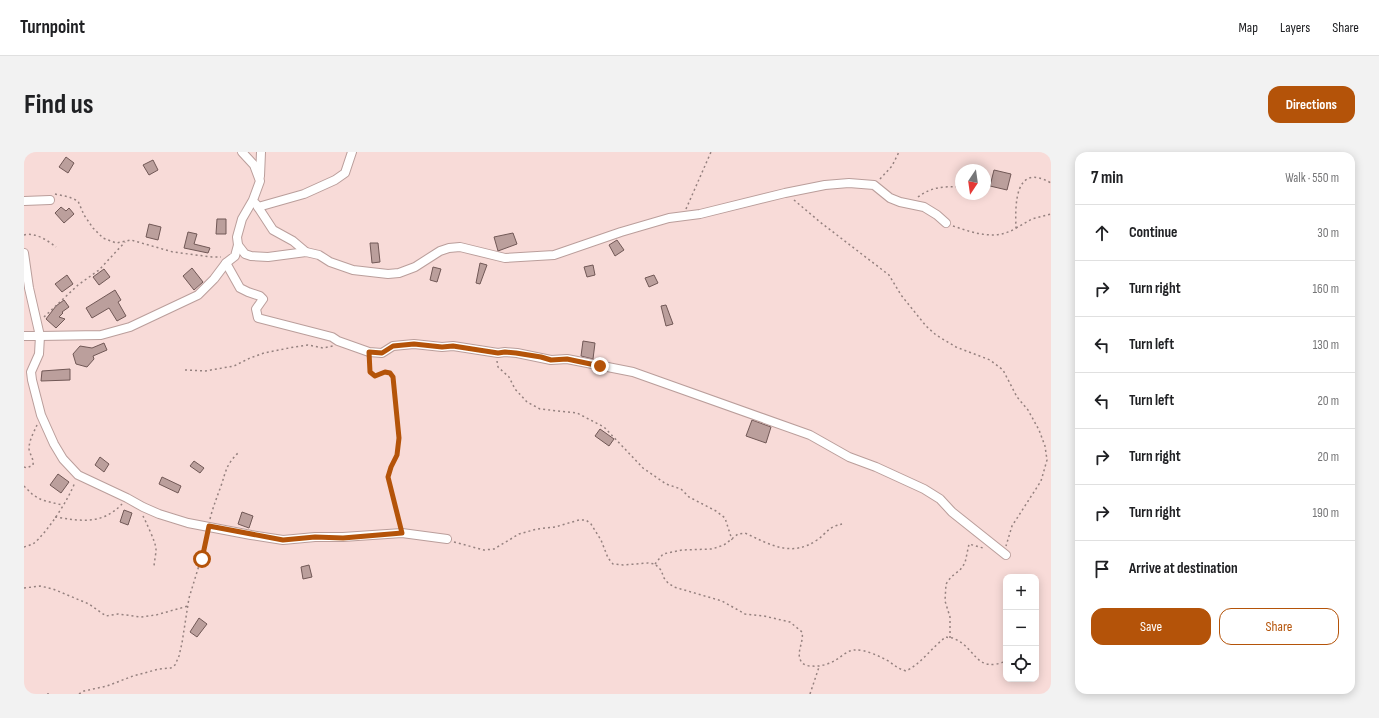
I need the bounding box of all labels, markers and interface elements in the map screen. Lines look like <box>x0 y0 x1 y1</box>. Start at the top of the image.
text: Turnpoint <box>20 16 85 39</box>
text: Map <box>1238 19 1258 36</box>
text: Layers <box>1280 19 1310 36</box>
text: Share <box>1332 19 1359 36</box>
button: Directions <box>1268 86 1355 123</box>
text: Find us <box>24 88 93 121</box>
north arrow <box>955 164 991 200</box>
text: 7 min <box>1091 168 1123 188</box>
text: Walk · 550 m <box>1285 170 1339 186</box>
icon: ahead <box>1091 222 1113 244</box>
text: Continue <box>1129 223 1178 242</box>
text: 30 m <box>1317 225 1339 241</box>
icon: right <box>1091 278 1113 300</box>
text: Turn right <box>1129 279 1181 298</box>
text: 160 m <box>1313 281 1339 297</box>
icon: left <box>1091 334 1113 356</box>
text: Turn left <box>1129 335 1174 354</box>
text: 130 m <box>1313 337 1339 353</box>
route end <box>591 357 609 375</box>
icon: left <box>1091 390 1113 412</box>
text: Turn left <box>1129 391 1174 410</box>
text: 20 m <box>1317 393 1339 409</box>
icon: right <box>1091 446 1113 468</box>
text: Turn right <box>1129 447 1181 466</box>
text: 20 m <box>1317 449 1339 465</box>
icon: right <box>1091 502 1113 524</box>
text: Turn right <box>1129 503 1181 522</box>
text: 190 m <box>1312 505 1339 521</box>
route start <box>193 550 211 568</box>
icon: arrive <box>1091 558 1113 580</box>
text: Arrive at destination <box>1129 559 1238 578</box>
map controls <box>1003 574 1039 682</box>
button: + <box>1003 574 1039 610</box>
button: Save <box>1091 608 1211 645</box>
button: Share <box>1219 608 1339 645</box>
button: − <box>1003 610 1039 646</box>
button: locate <box>1003 646 1039 682</box>

